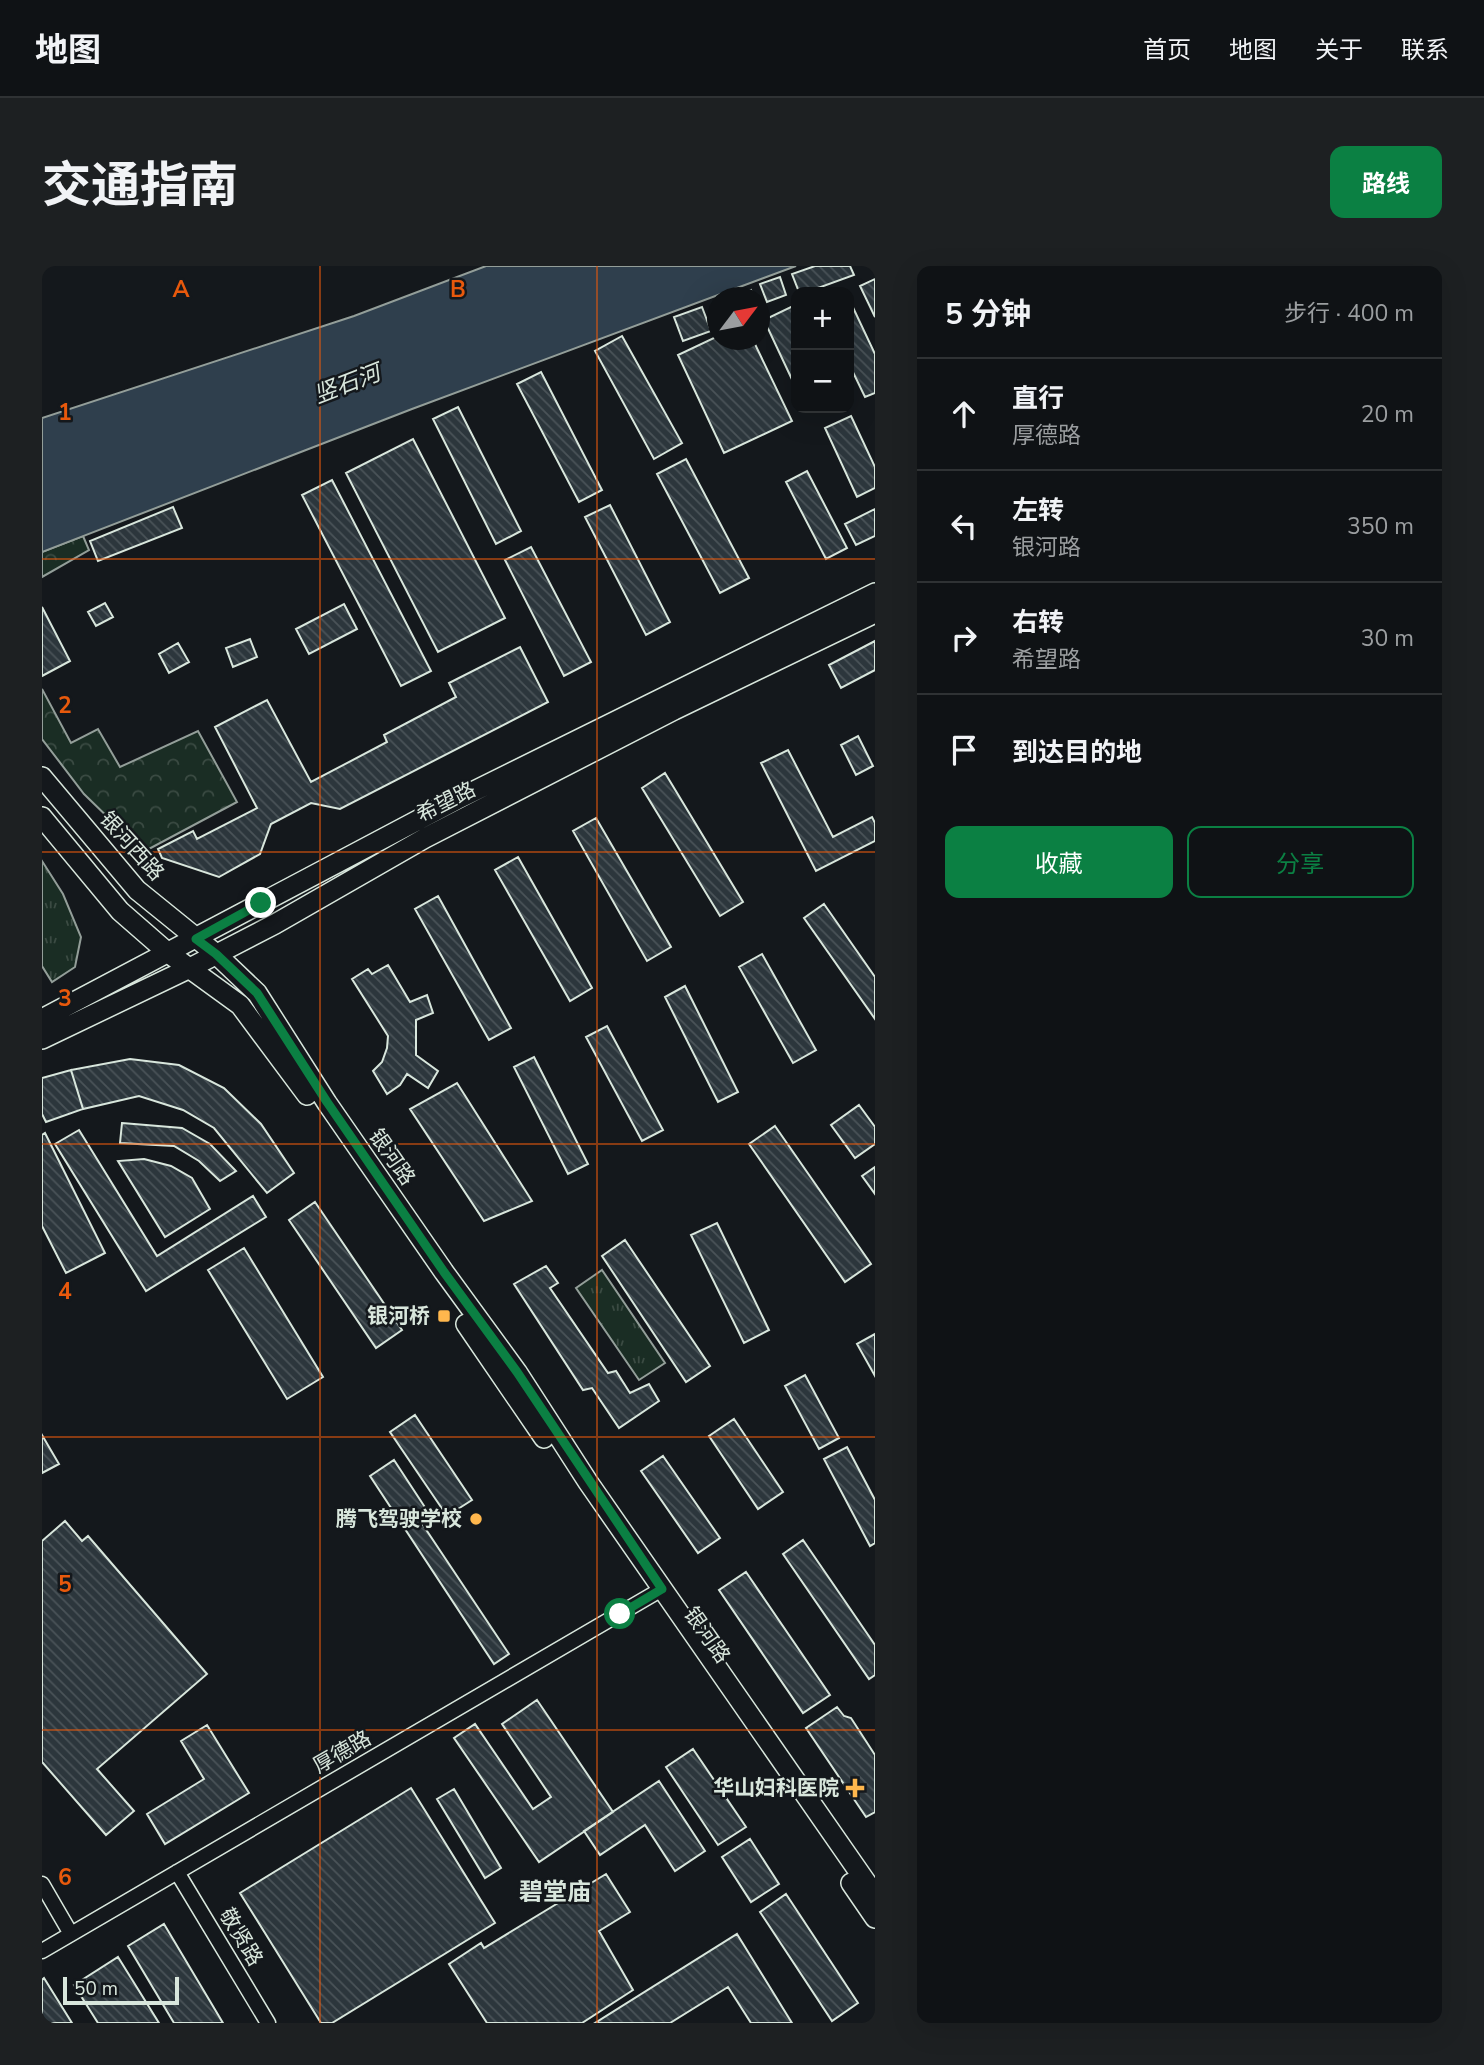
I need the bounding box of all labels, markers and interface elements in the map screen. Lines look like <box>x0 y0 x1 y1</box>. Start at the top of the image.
text: 地图 <box>35 28 101 73</box>
text: 首页 <box>1143 34 1191 66</box>
text: 地图 <box>1229 34 1277 66</box>
text: 关于 <box>1315 34 1363 66</box>
text: 联系 <box>1401 34 1449 66</box>
button: 路线 <box>1330 146 1442 218</box>
text: 交通指南 <box>42 152 238 219</box>
text: A <box>172 274 190 305</box>
text: B <box>450 274 466 305</box>
north arrow <box>707 287 770 350</box>
map controls <box>791 287 854 413</box>
button: + <box>791 287 854 350</box>
text: 5 分钟 <box>945 294 1031 335</box>
text: 步行 · 400 m <box>1284 298 1414 329</box>
button: − <box>791 350 854 413</box>
water label: 竖石河 <box>309 356 388 411</box>
text: 直行 <box>1012 381 1064 416</box>
icon: ahead <box>945 395 983 433</box>
text: 1 <box>58 397 72 428</box>
text: 20 m <box>1361 399 1414 430</box>
text: 厚德路 <box>1012 420 1081 451</box>
text: 左转 <box>1012 493 1064 528</box>
icon: left <box>945 507 983 545</box>
text: 350 m <box>1347 511 1414 542</box>
text: 银河路 <box>1012 532 1081 563</box>
text: 右转 <box>1012 605 1064 640</box>
icon: right <box>945 619 983 657</box>
text: 30 m <box>1361 623 1414 654</box>
text: 希望路 <box>1012 644 1081 675</box>
text: 2 <box>58 690 72 721</box>
icon: arrive <box>945 731 983 769</box>
text: 到达目的地 <box>1012 735 1142 770</box>
street label: 希望路 <box>412 775 480 829</box>
street label: 银河西路 <box>93 805 171 887</box>
button: 收藏 <box>945 826 1173 898</box>
button: 分享 <box>1187 826 1414 898</box>
route end <box>245 887 276 918</box>
text: 3 <box>58 983 72 1014</box>
street label: 银河路 <box>362 1123 422 1191</box>
text: 4 <box>58 1276 72 1307</box>
place label: 银河桥 <box>367 1302 430 1330</box>
marker: 银河桥 <box>436 1308 452 1324</box>
place label: 腾飞驾驶学校 <box>336 1505 462 1533</box>
marker: 腾飞驾驶学校 <box>468 1511 484 1527</box>
text: 5 <box>58 1569 72 1600</box>
route start <box>604 1598 635 1629</box>
street label: 银河路 <box>677 1601 737 1669</box>
street label: 厚德路 <box>308 1724 376 1780</box>
place label: 华山妇科医院 <box>713 1774 839 1802</box>
marker: 华山妇科医院 <box>845 1778 865 1798</box>
text: 6 <box>58 1862 72 1893</box>
district label: 碧堂庙 <box>519 1876 591 1908</box>
street label: 敬贤路 <box>213 1903 269 1971</box>
scale bar <box>63 1974 178 2006</box>
text: 50 m <box>74 1976 118 2002</box>

